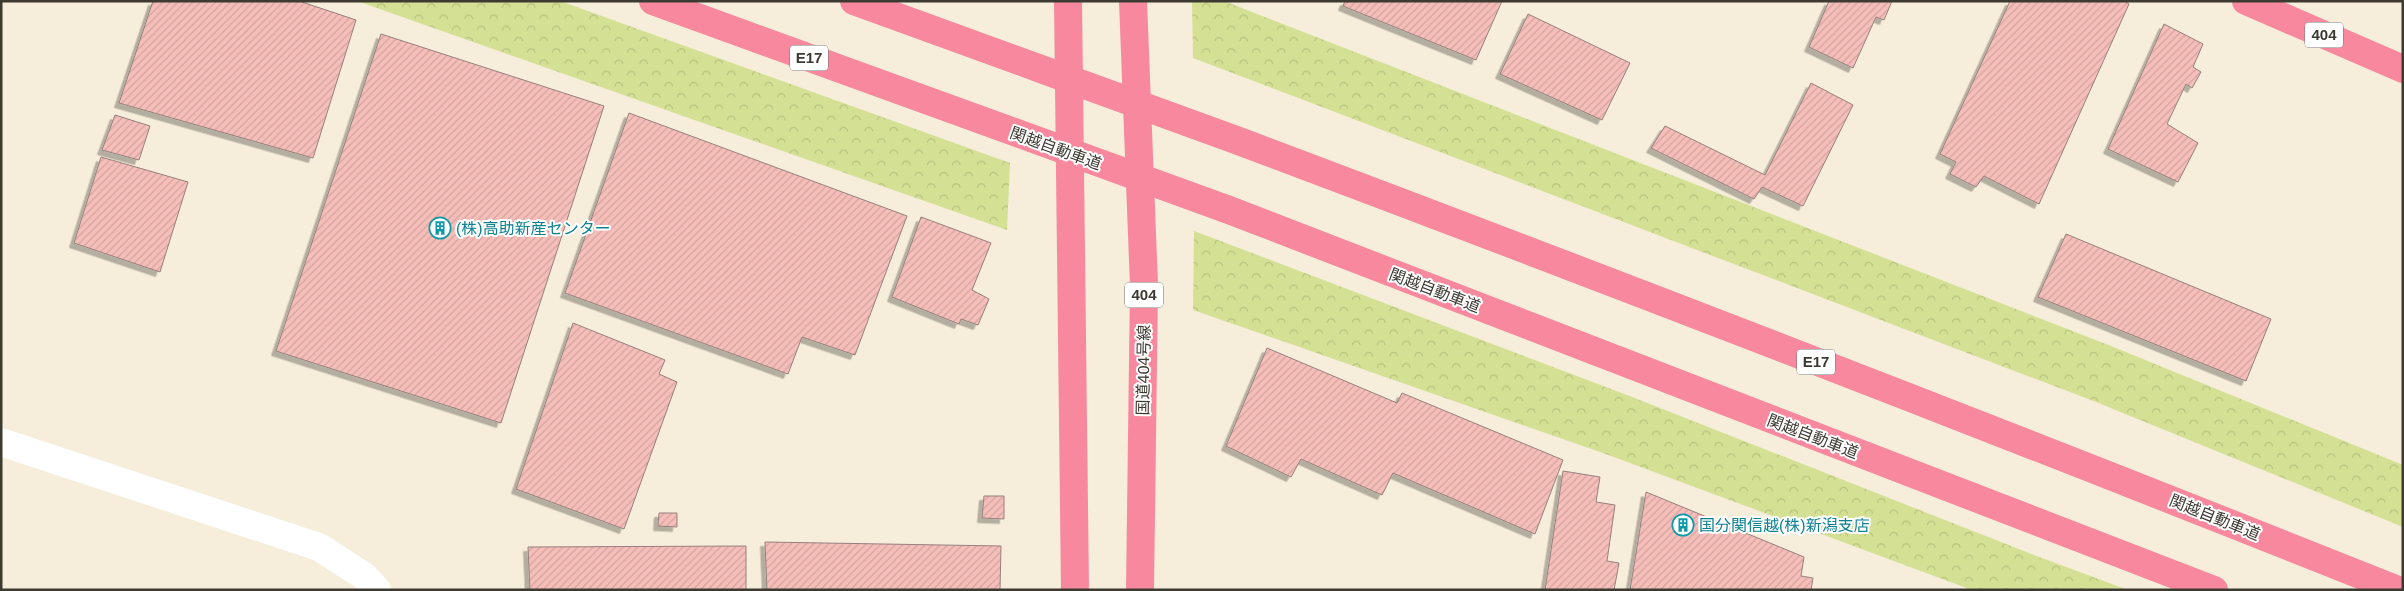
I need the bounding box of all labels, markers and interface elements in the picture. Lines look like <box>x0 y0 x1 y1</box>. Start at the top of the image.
road number: 404 <box>2305 22 2343 48</box>
road number: E17 <box>790 46 828 70</box>
street label: 関越自動車道 <box>1008 124 1104 173</box>
building icon: (株)高助新産センター <box>428 216 452 240</box>
place label: (株)高助新産センター <box>456 220 611 237</box>
street label: 関越自動車道 <box>1387 265 1483 316</box>
road number: 404 <box>1125 282 1163 308</box>
street label: 国道404号線 <box>1134 325 1153 416</box>
road number: E17 <box>1797 350 1835 374</box>
street label: 関越自動車道 <box>1765 411 1861 462</box>
street label: 関越自動車道 <box>2167 492 2263 543</box>
building icon: 国分関信越(株)新潟支店 <box>1671 513 1695 537</box>
place label: 国分関信越(株)新潟支店 <box>1699 517 1870 534</box>

